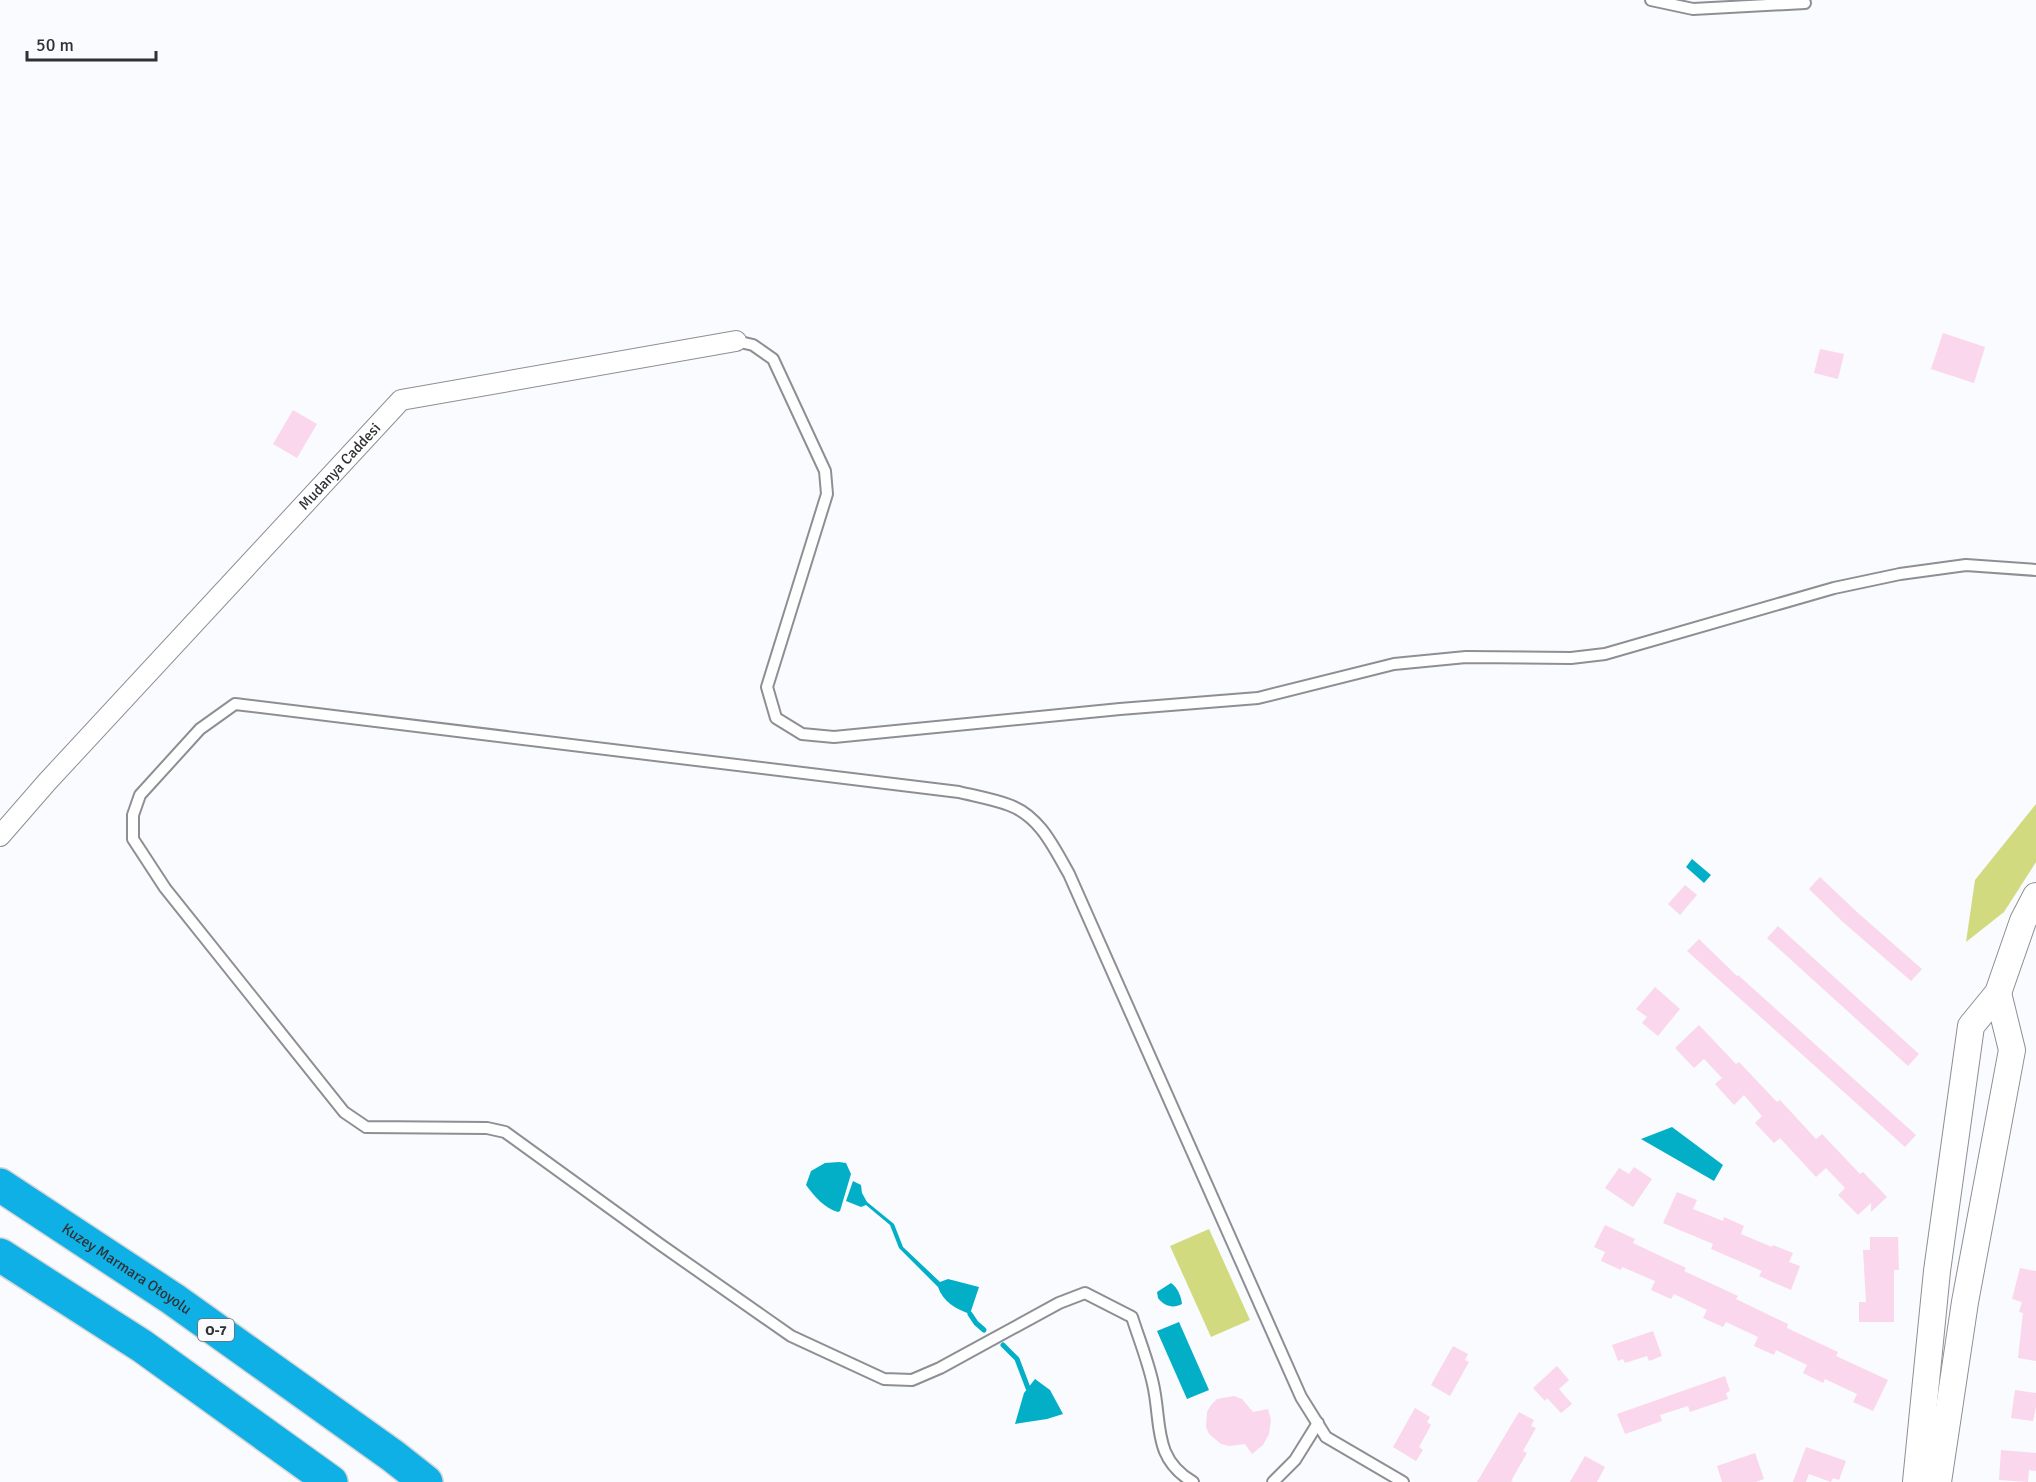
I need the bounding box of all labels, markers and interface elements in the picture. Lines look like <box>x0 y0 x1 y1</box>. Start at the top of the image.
scale bar <box>27 24 156 62</box>
text: 50 m <box>36 34 74 56</box>
street label: Mudanya Caddesi <box>295 419 384 514</box>
street label: Kuzey Marmara Otoyolu <box>59 1219 195 1318</box>
road number: O-7 <box>198 1319 234 1341</box>

